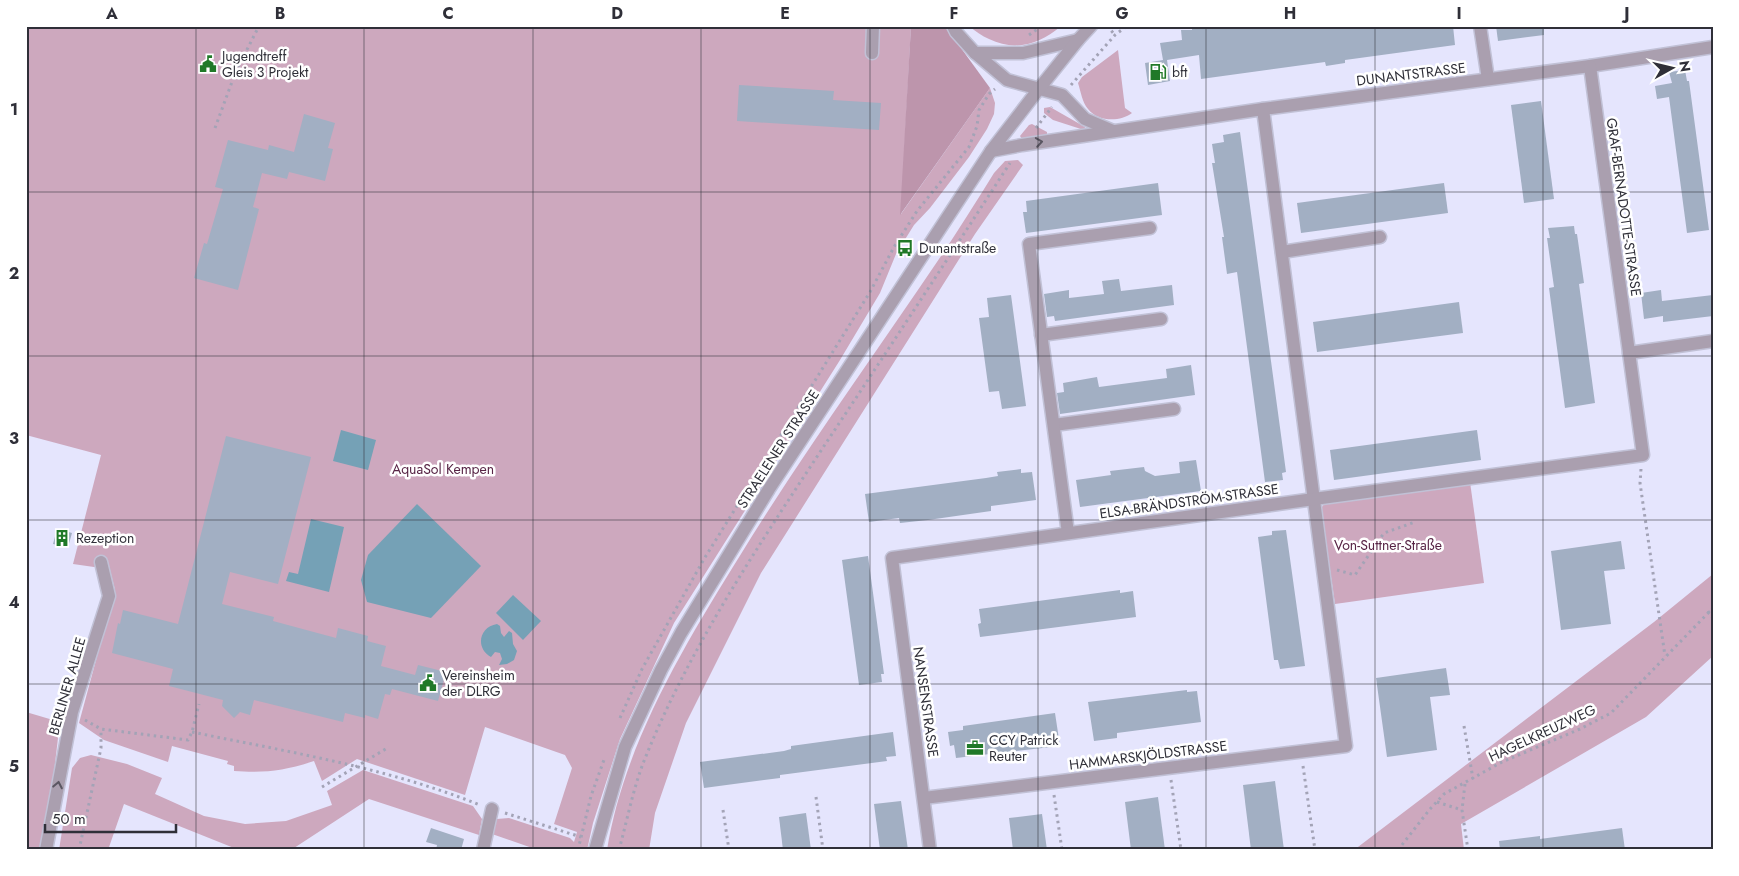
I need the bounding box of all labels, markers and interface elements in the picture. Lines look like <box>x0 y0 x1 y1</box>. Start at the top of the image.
text: A <box>105 2 118 25</box>
text: B <box>275 2 285 25</box>
text: C <box>442 2 454 25</box>
text: D <box>611 2 623 25</box>
text: E <box>780 2 790 25</box>
text: F <box>950 2 958 25</box>
text: G <box>1115 2 1129 25</box>
text: H <box>1284 2 1296 25</box>
text: I <box>1456 2 1462 25</box>
text: J <box>1621 2 1630 25</box>
north arrow <box>1646 42 1696 92</box>
place label: Jugendtreff Gleis 3 Projekt <box>220 46 309 82</box>
public building icon: Jugendtreff Gleis 3 Projekt <box>198 54 218 74</box>
street label: DUNANTSTRASSE <box>1355 57 1467 91</box>
text: N <box>1674 59 1696 73</box>
fuel station icon: bft <box>1148 62 1168 82</box>
place label: bft <box>1172 62 1188 82</box>
text: 1 <box>10 98 18 121</box>
street label: GRAF-BERNADOTTE-STRASSE <box>1602 117 1646 297</box>
one-way arrow <box>1035 137 1043 148</box>
bus stop icon: Dunantstraße <box>895 238 915 258</box>
place label: Dunantstraße <box>919 238 996 258</box>
text: 2 <box>9 262 19 285</box>
street label: STRAELENER STRASSE <box>732 386 824 512</box>
text: 3 <box>9 427 19 450</box>
park label: AquaSol Kempen <box>392 459 494 479</box>
street label: ELSA-BRÄNDSTRÖM-STRASSE <box>1098 479 1280 523</box>
building icon: Rezeption <box>52 528 72 548</box>
place label: Rezeption <box>76 528 134 548</box>
park label: Von-Suttner-Straße <box>1334 535 1442 555</box>
text: 4 <box>8 591 20 614</box>
street label: BERLINER ALLEE <box>43 635 91 737</box>
street label: NANSENSTRASSE <box>908 645 944 759</box>
place label: Vereinsheim der DLRG <box>442 665 515 701</box>
public building icon: Vereinsheim der DLRG <box>418 673 438 693</box>
street label: HAGELKREUZWEG <box>1485 699 1599 767</box>
place label: CCY Patrick Reuter <box>989 730 1059 766</box>
street label: HAMMARSKJÖLDSTRASSE <box>1068 735 1228 775</box>
office icon: CCY Patrick Reuter <box>965 738 985 758</box>
text: 5 <box>9 755 19 778</box>
one-way arrow <box>53 780 63 789</box>
scale bar <box>45 801 176 833</box>
text: 50 m <box>52 808 86 830</box>

